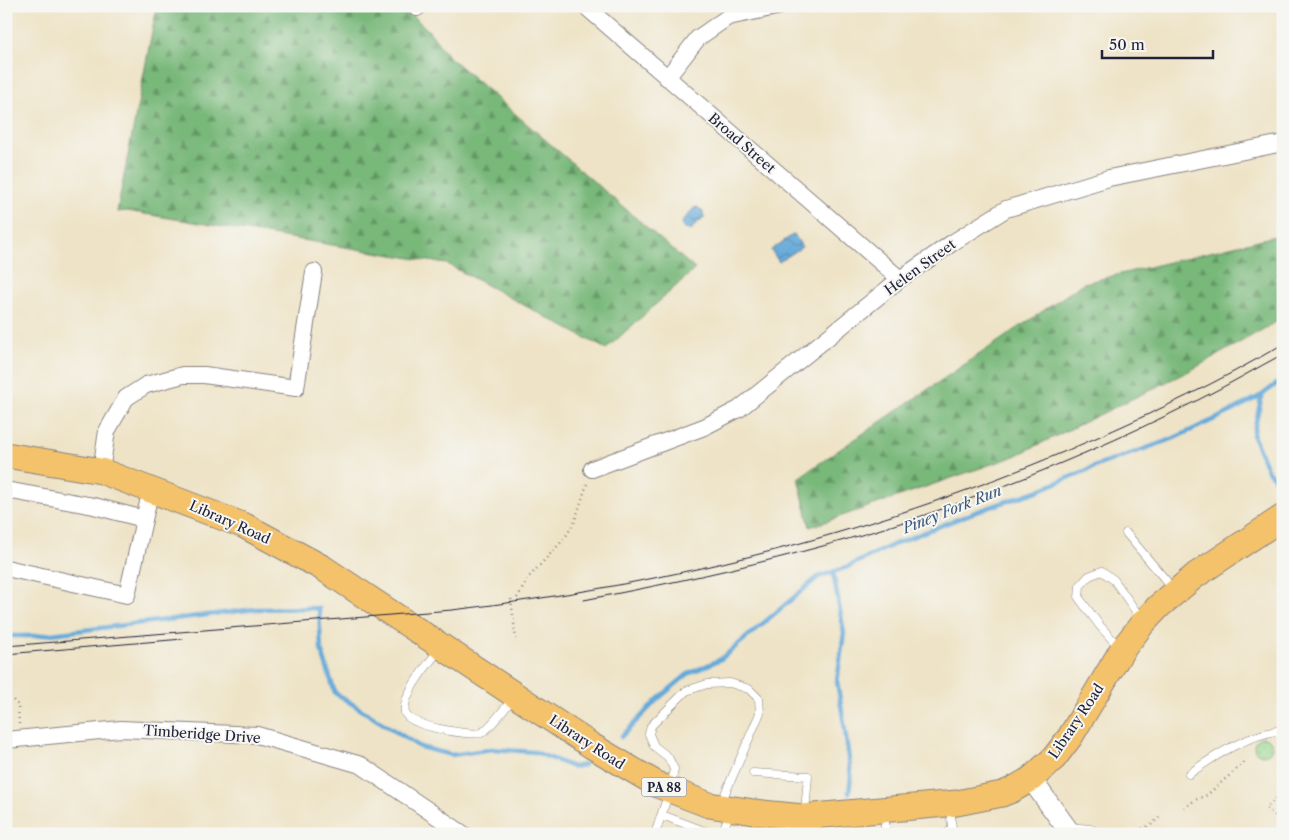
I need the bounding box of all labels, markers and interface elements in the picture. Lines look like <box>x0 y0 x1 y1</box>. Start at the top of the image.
scale bar <box>1102 28 1213 60</box>
text: 50 m <box>1109 35 1145 54</box>
street label: Broad Street <box>705 109 779 177</box>
street label: Helen Street <box>881 235 959 299</box>
water label: Piney Fork Run <box>899 480 1004 538</box>
street label: Library Road <box>187 496 274 548</box>
street label: Library Road <box>1044 680 1108 762</box>
street label: Library Road <box>546 711 629 773</box>
street label: Timberidge Drive <box>143 721 262 747</box>
road number: PA 88 <box>642 778 686 796</box>

